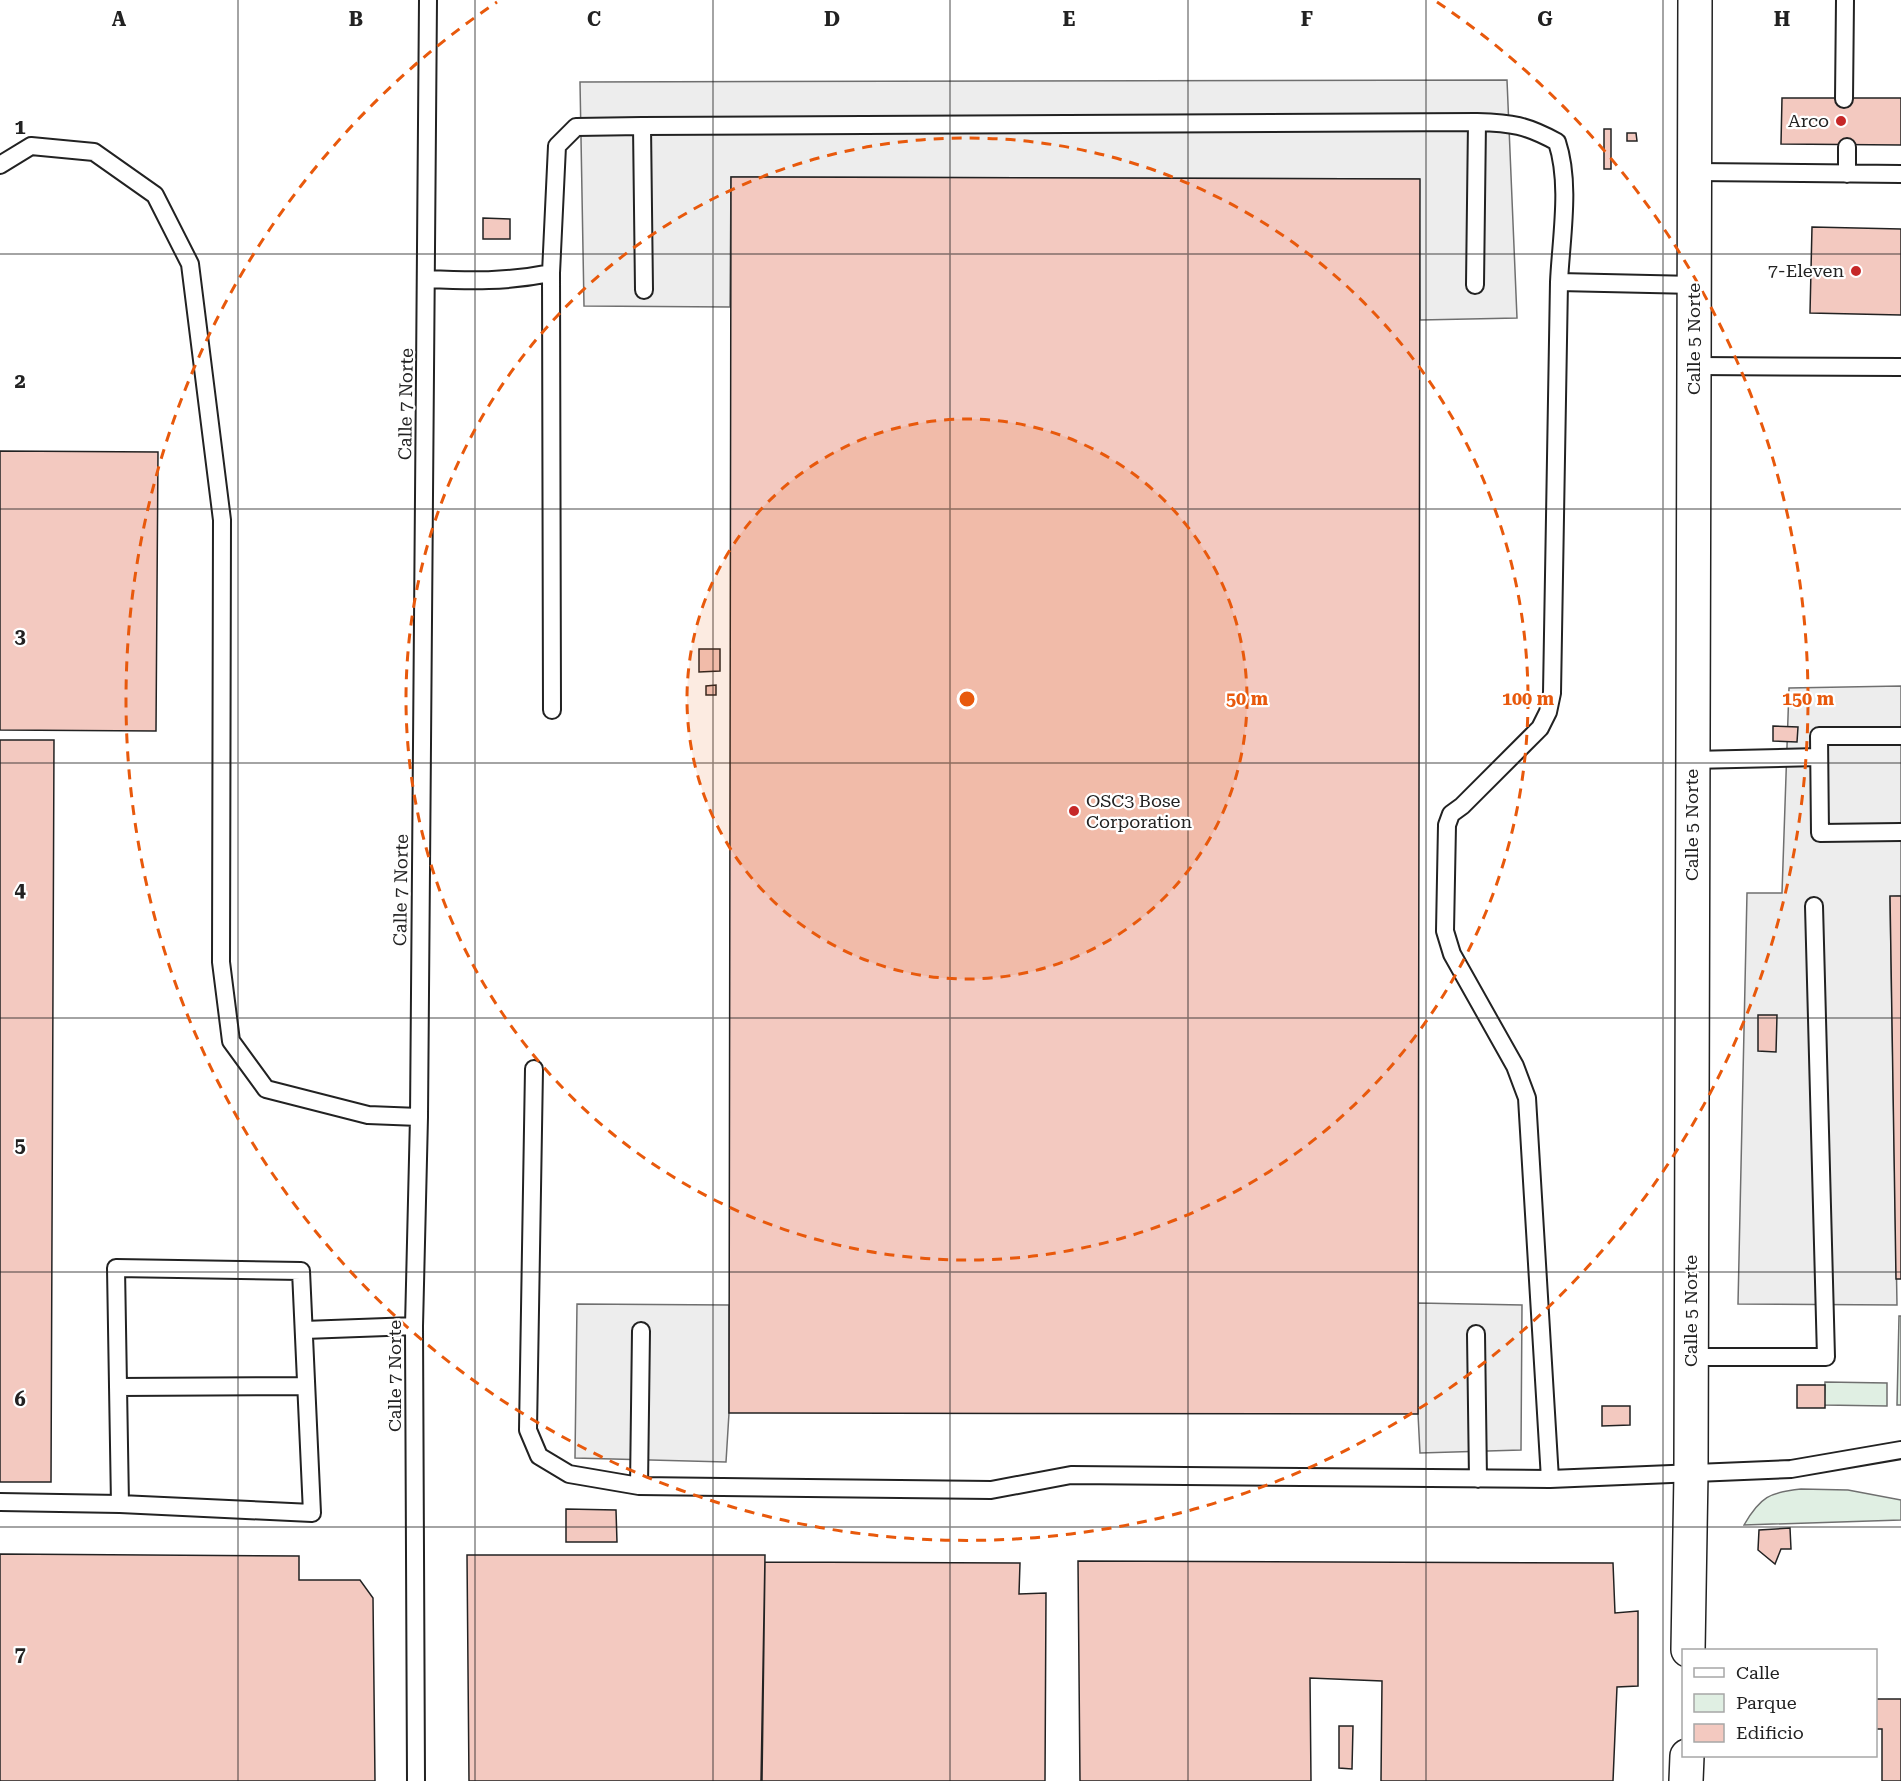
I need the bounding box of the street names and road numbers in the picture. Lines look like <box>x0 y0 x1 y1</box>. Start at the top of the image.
street label: Calle 5 Norte <box>1683 283 1704 395</box>
street label: Calle 7 Norte <box>394 348 417 460</box>
street label: Calle 5 Norte <box>1681 769 1702 881</box>
street label: Calle 7 Norte <box>389 834 412 946</box>
street label: Calle 5 Norte <box>1680 1255 1701 1367</box>
street label: Calle 7 Norte <box>384 1320 405 1432</box>

